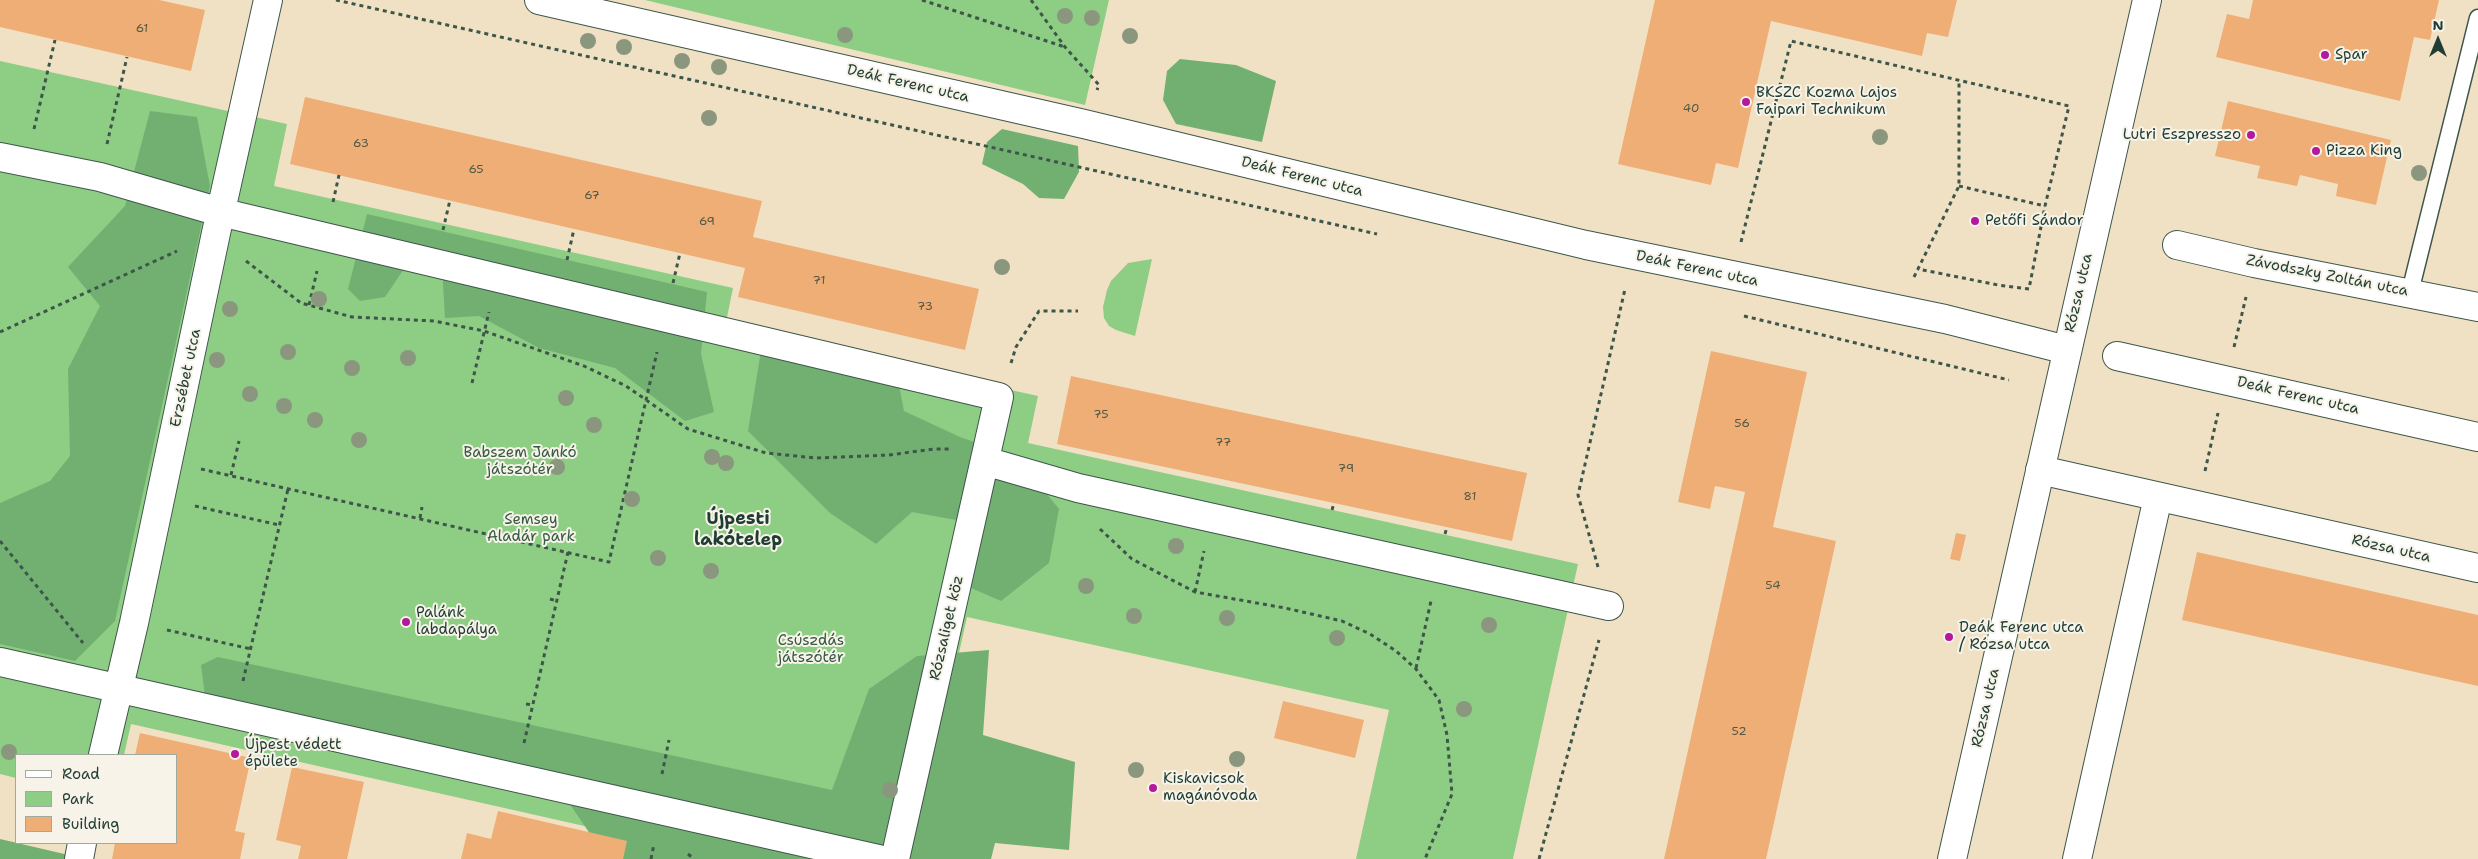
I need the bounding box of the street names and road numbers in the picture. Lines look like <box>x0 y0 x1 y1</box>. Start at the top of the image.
street label: Deák Ferenc utca <box>845 61 971 107</box>
street label: Deák Ferenc utca <box>1239 153 1365 201</box>
street label: Deák Ferenc utca <box>1634 247 1760 291</box>
street label: Závodszky Zoltán utca <box>2244 251 2410 301</box>
street label: Rózsa utca <box>2061 252 2097 334</box>
street label: Erzsébet utca <box>167 327 205 429</box>
street label: Deák Ferenc utca <box>2235 373 2361 419</box>
street label: Rózsa utca <box>2350 531 2432 567</box>
street label: Rózsaliget köz <box>926 574 968 682</box>
street label: Rózsa utca <box>1968 667 2004 749</box>

